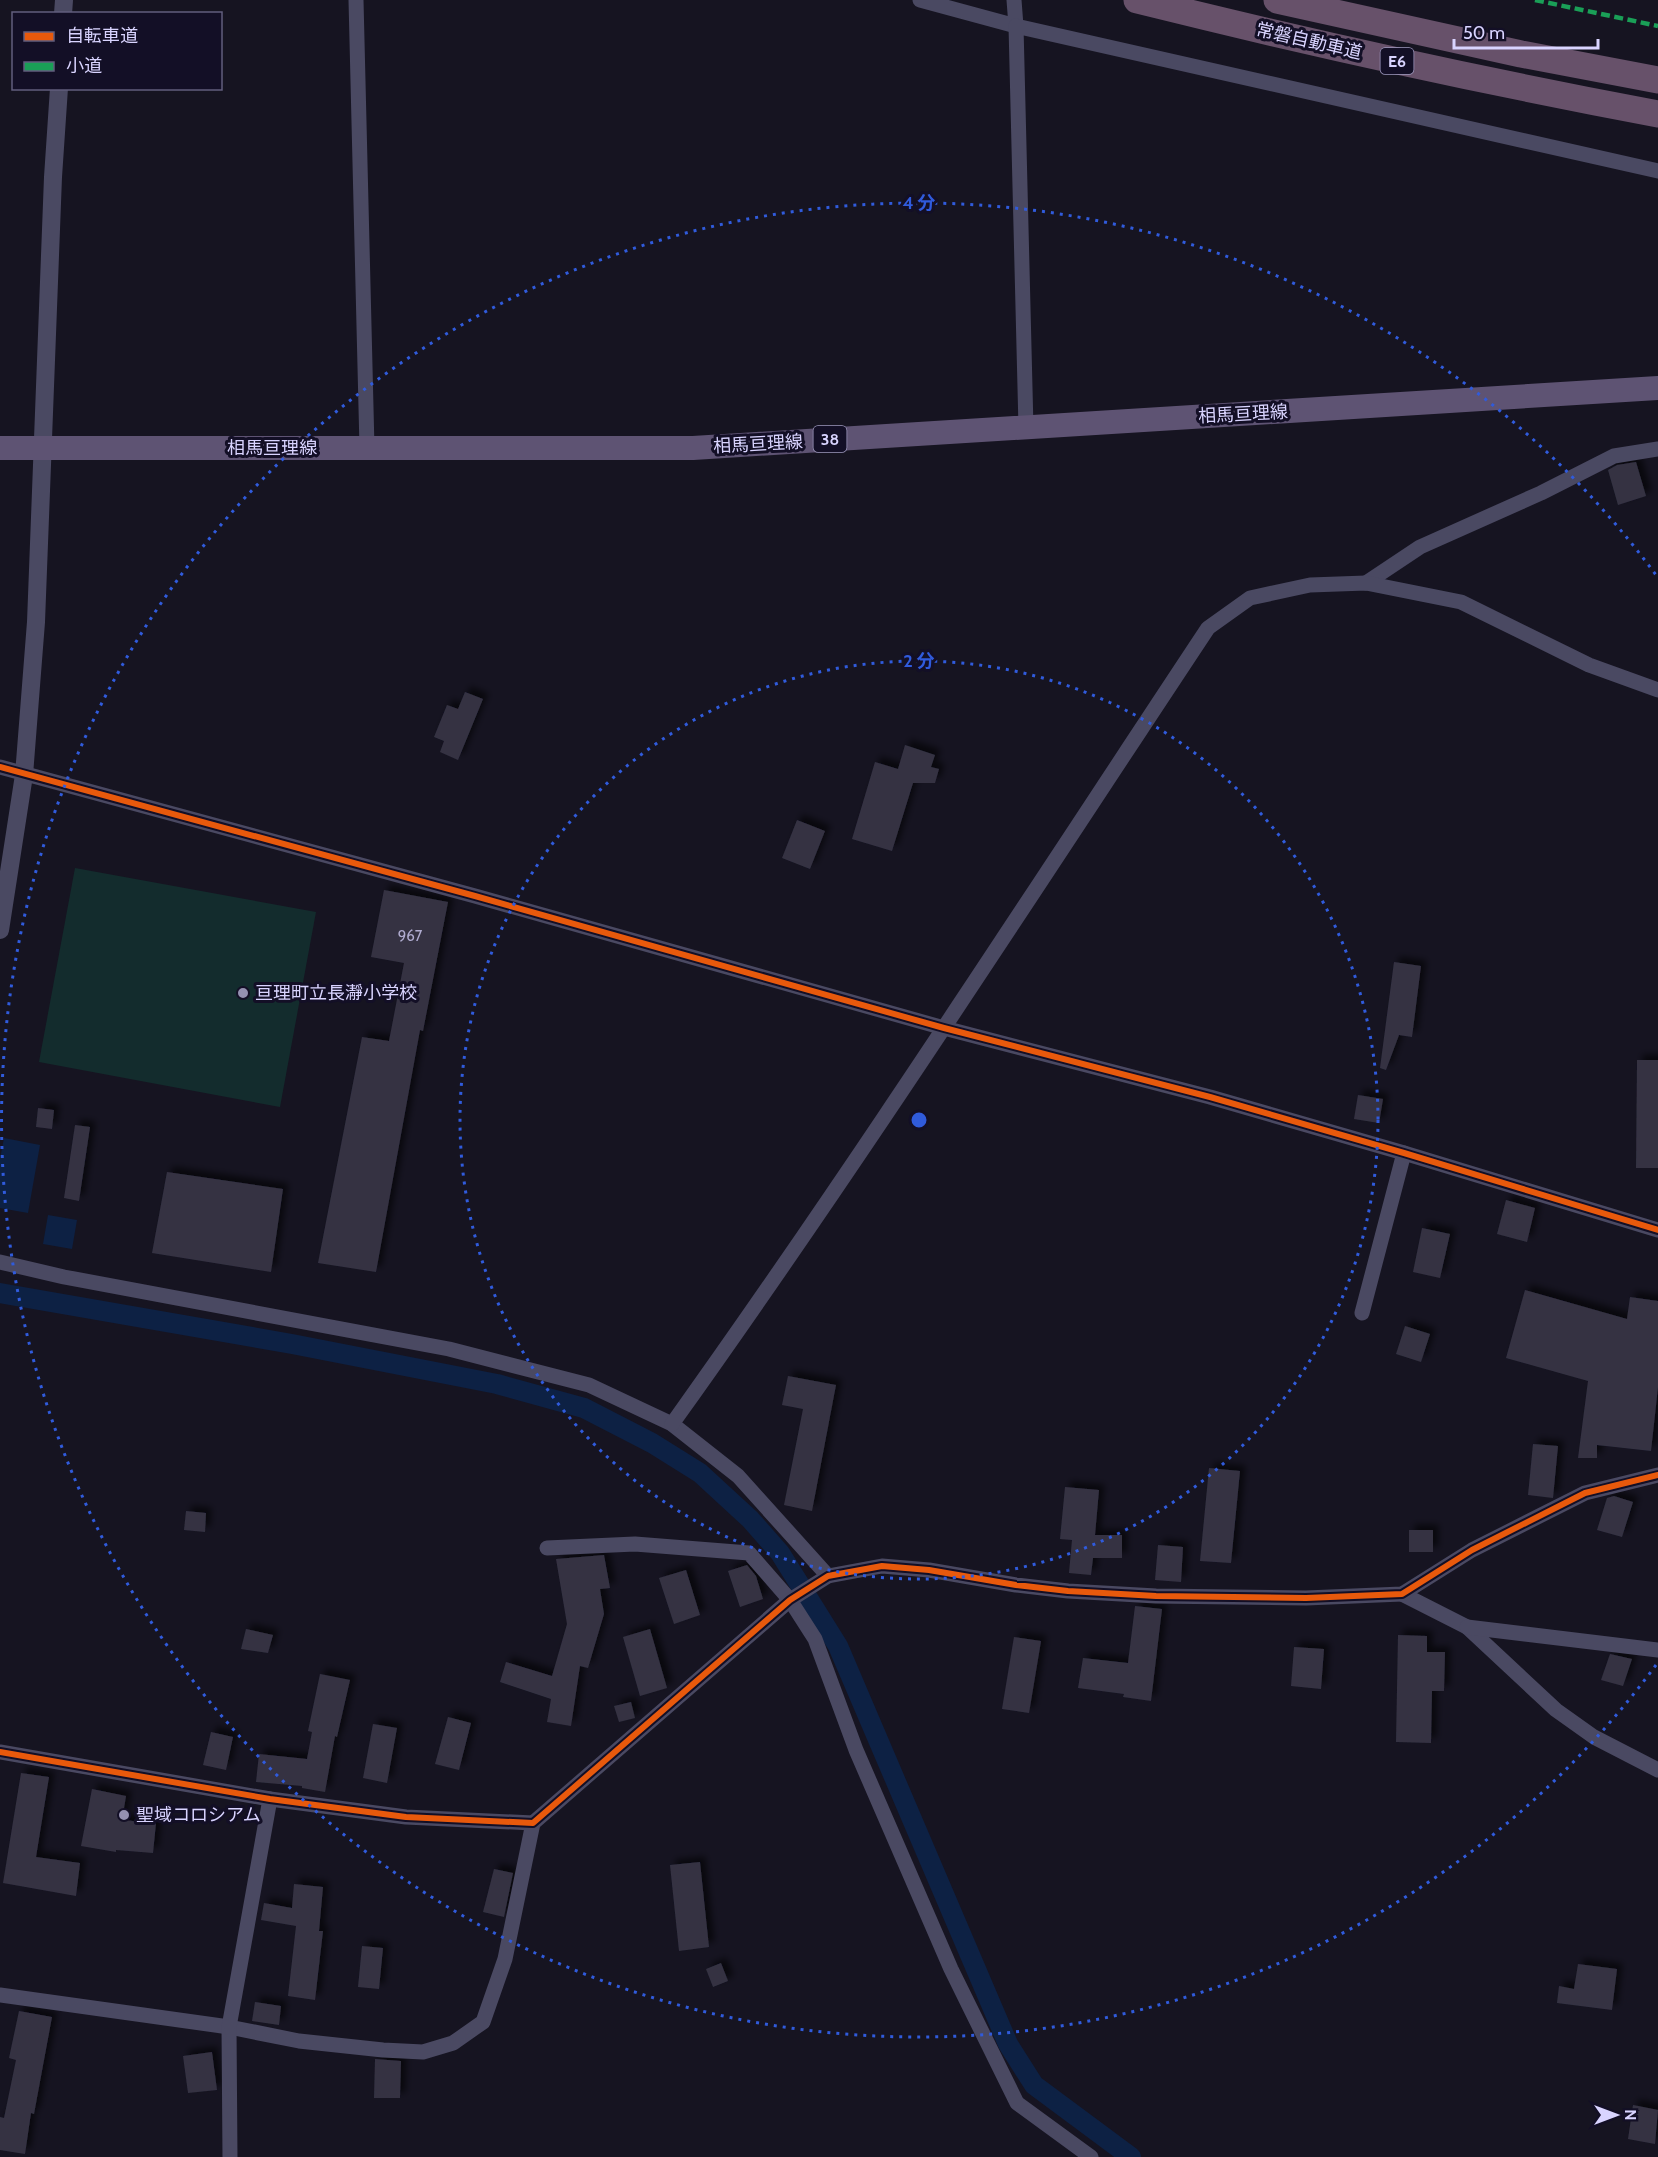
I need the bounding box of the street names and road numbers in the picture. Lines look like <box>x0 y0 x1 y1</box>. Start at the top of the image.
street label: 常磐自動車道 <box>1254 18 1364 64</box>
road number: E6 <box>1380 48 1414 74</box>
street label: 相馬亘理線 <box>1197 401 1289 427</box>
road number: 38 <box>814 426 846 452</box>
street label: 相馬亘理線 <box>712 431 804 457</box>
street label: 相馬亘理線 <box>227 437 317 459</box>

